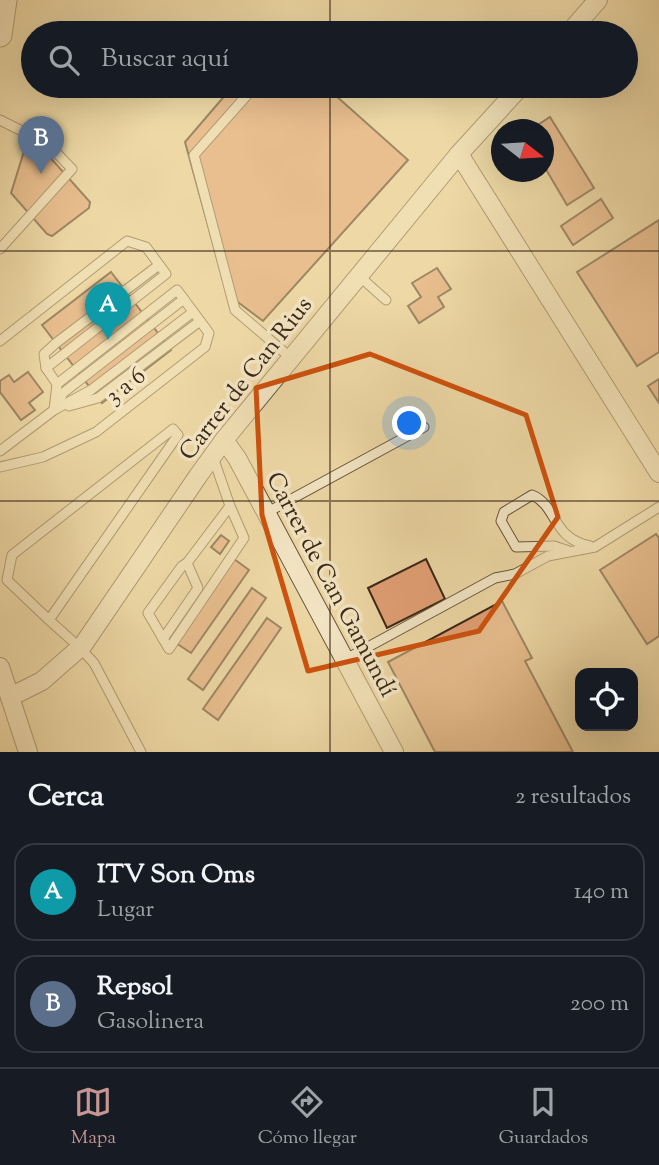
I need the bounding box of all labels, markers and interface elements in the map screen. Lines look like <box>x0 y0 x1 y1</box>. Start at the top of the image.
search box <box>21 21 638 98</box>
icon: search <box>45 41 83 79</box>
text: Buscar aquí <box>101 41 230 78</box>
pin: B <box>18 116 64 174</box>
north arrow <box>491 119 554 182</box>
pin: A <box>85 282 131 340</box>
street label: Carrer de Can Rius <box>172 290 321 468</box>
street label: 3 a 6 <box>99 360 154 413</box>
your location <box>392 406 426 440</box>
street label: Carrer de Can Gamundí <box>256 466 404 704</box>
map controls <box>575 668 638 731</box>
button: locate <box>575 668 638 731</box>
text: Cerca <box>28 776 104 819</box>
text: 2 resultados <box>515 781 631 814</box>
text: ITV Son Oms <box>97 857 255 894</box>
text: A <box>44 876 62 909</box>
text: 140 m <box>574 876 629 909</box>
text: Lugar <box>97 894 154 927</box>
text: Repsol <box>97 969 173 1006</box>
text: B <box>46 988 60 1021</box>
text: 200 m <box>570 988 629 1021</box>
text: Gasolinera <box>97 1006 204 1039</box>
tab: Mapa <box>71 1083 116 1152</box>
tab: Cómo llegar <box>258 1083 357 1152</box>
tab: Guardados <box>498 1083 588 1152</box>

